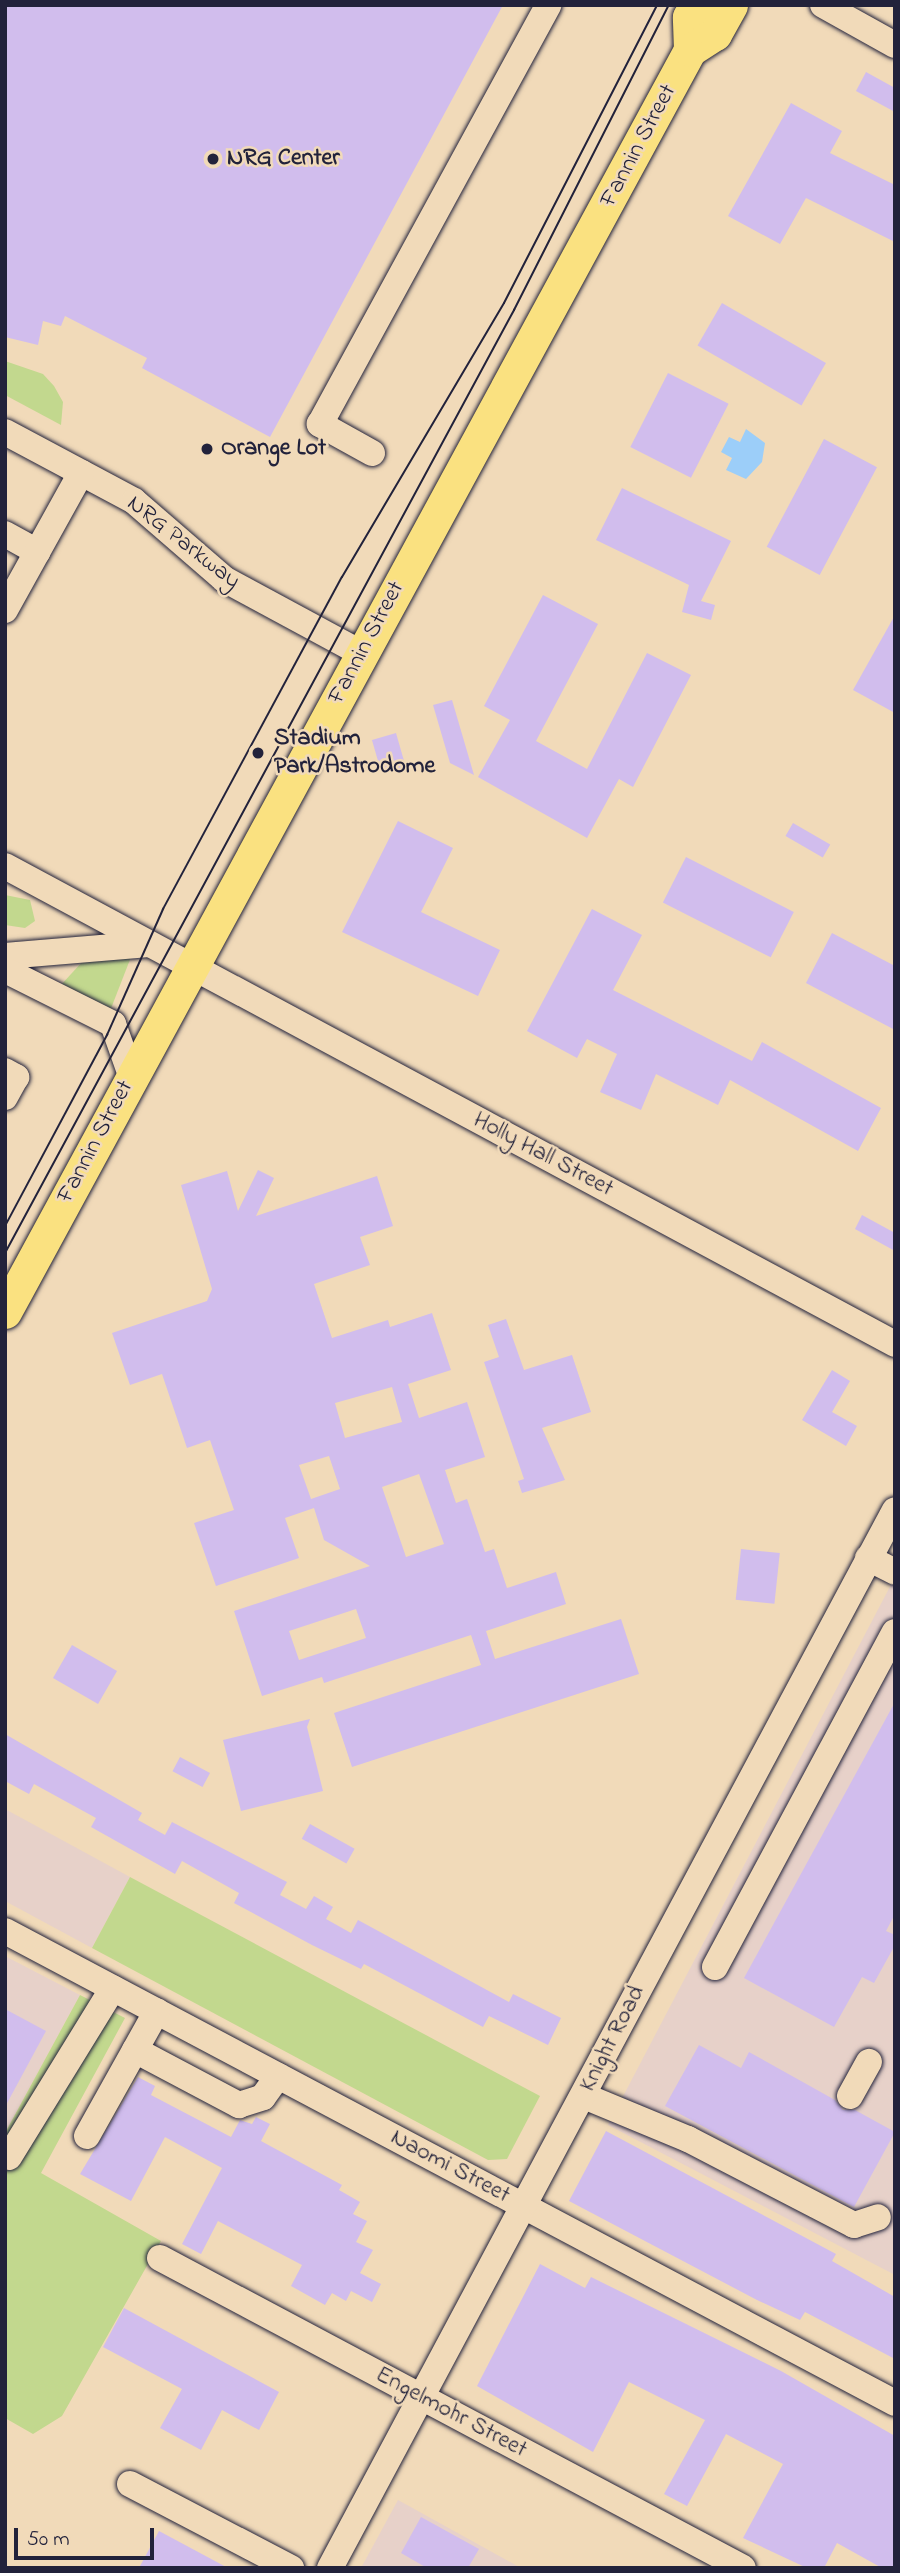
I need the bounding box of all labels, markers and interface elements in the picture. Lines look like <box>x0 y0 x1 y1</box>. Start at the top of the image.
street label: Fannin Street <box>595 80 683 212</box>
place label: NRG Center <box>227 145 340 173</box>
marker: NRG Center <box>205 151 221 167</box>
place label: Orange Lot <box>221 435 326 463</box>
marker: Orange Lot <box>199 441 215 457</box>
street label: NRG Parkway <box>120 490 246 596</box>
street label: Fannin Street <box>323 577 411 709</box>
place label: Stadium Park/Astrodome <box>274 725 435 781</box>
marker: Stadium Park/Astrodome <box>248 743 268 763</box>
street label: Fannin Street <box>52 1076 140 1208</box>
street label: Holly Hall Street <box>468 1106 618 1204</box>
street label: Knight Road <box>574 1981 652 2097</box>
street label: Naomi Street <box>385 2124 515 2210</box>
street label: Engelmohr Street <box>370 2361 532 2465</box>
scale bar <box>18 2514 158 2558</box>
text: 50 m <box>27 2525 70 2555</box>

